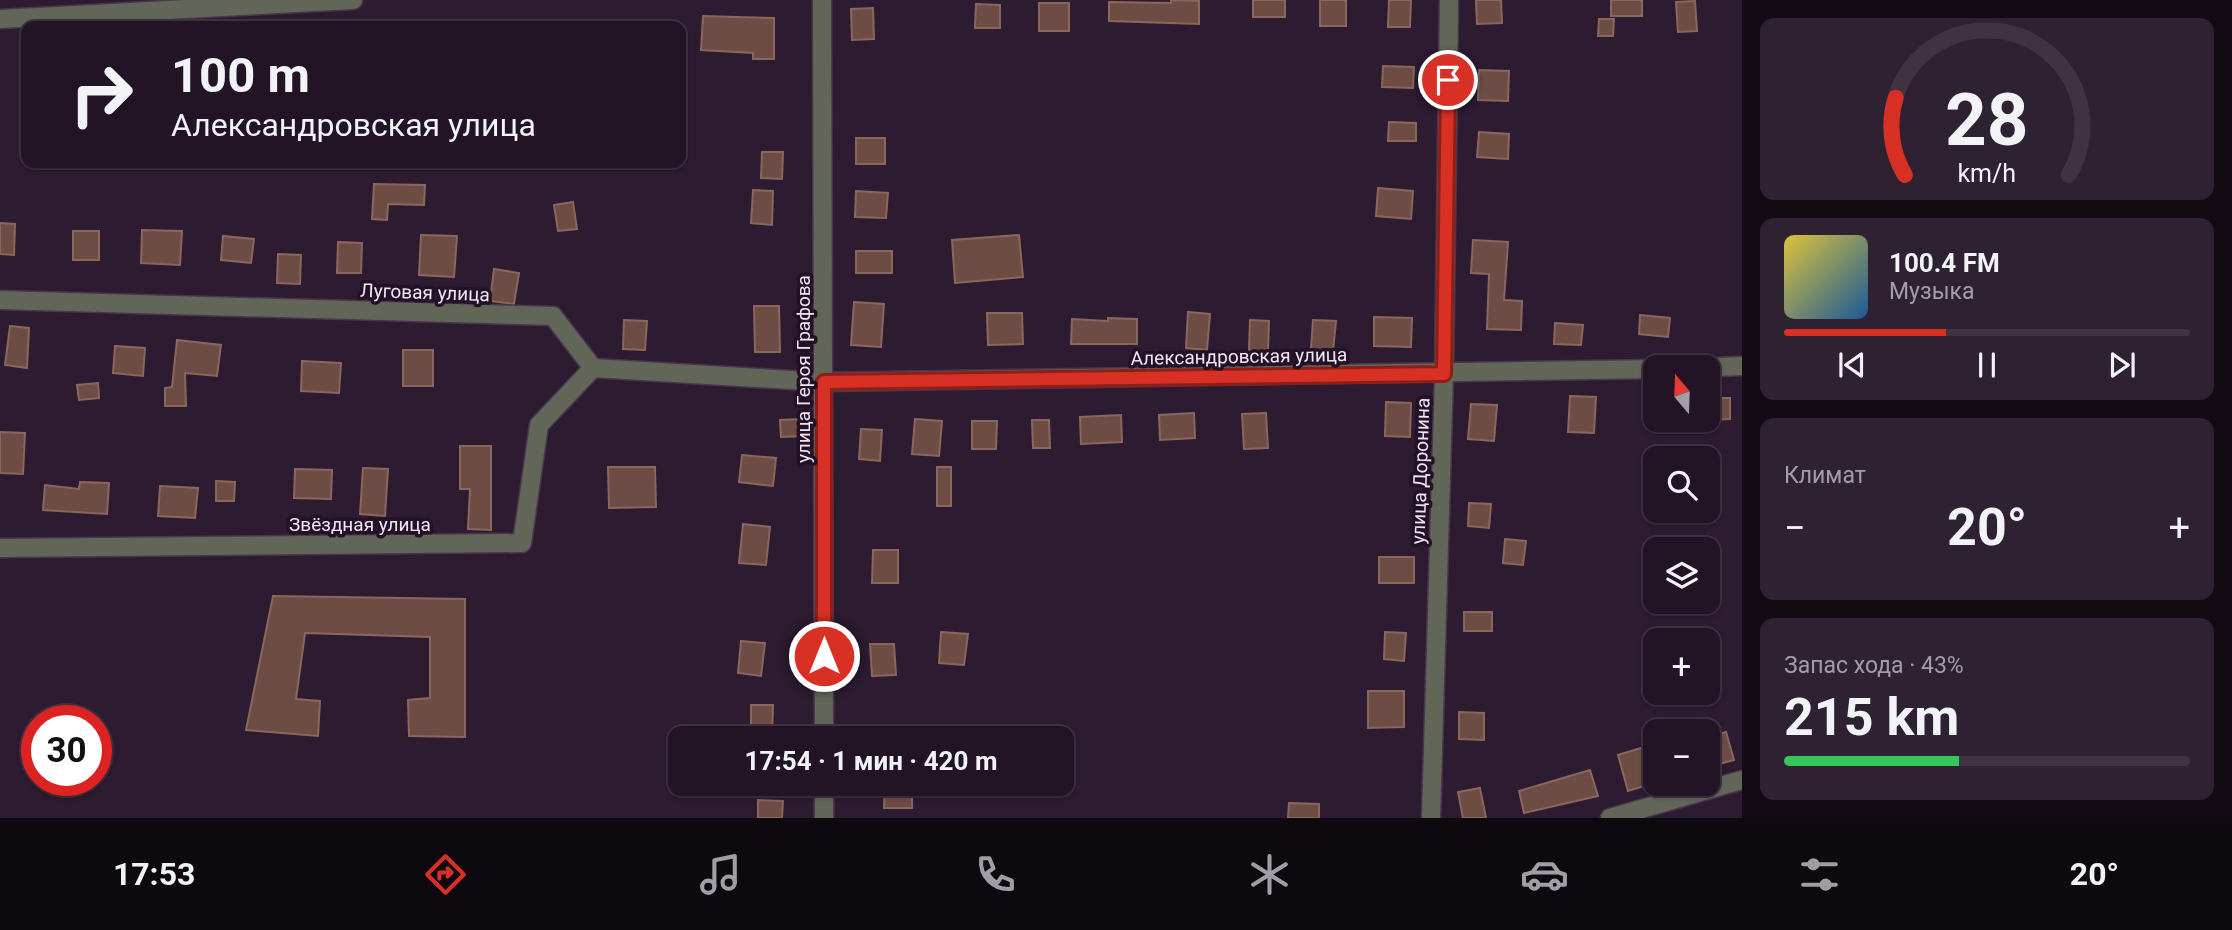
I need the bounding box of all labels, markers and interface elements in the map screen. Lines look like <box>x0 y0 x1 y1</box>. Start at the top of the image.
text: 100 m <box>171 47 310 104</box>
icon: right <box>56 49 147 140</box>
pin <box>1418 50 1478 110</box>
icon: arrive <box>1429 61 1467 99</box>
text: 28 <box>1945 77 2029 163</box>
text: Александровская улица <box>171 106 536 144</box>
text: km/h <box>1958 159 2016 188</box>
text: 100.4 FM <box>1889 248 2000 278</box>
street label: улица Героя Графова <box>792 275 815 463</box>
text: Музыка <box>1889 278 1974 305</box>
street label: Луговая улица <box>360 279 490 306</box>
street label: Александровская улица <box>1130 343 1348 370</box>
icon: previous <box>1833 346 1871 384</box>
icon: pause <box>1968 346 2006 384</box>
icon: next <box>2103 346 2141 384</box>
north arrow <box>1643 355 1720 432</box>
map controls <box>1643 355 1720 796</box>
street label: улица Доронина <box>1406 397 1435 545</box>
button: search <box>1643 446 1720 523</box>
text: Климат <box>1784 462 1866 489</box>
text: 20° <box>1947 497 2027 558</box>
text: − <box>1784 506 1806 550</box>
text: + <box>2168 506 2190 550</box>
street label: Звёздная улица <box>289 513 431 536</box>
button: layers <box>1643 537 1720 614</box>
position arrow <box>787 619 861 693</box>
button: + <box>1643 628 1720 705</box>
text: Запас хода · 43% <box>1784 652 1964 679</box>
text: 215 km <box>1784 687 1959 748</box>
speed limit sign: 30 <box>21 705 112 796</box>
button: − <box>1643 719 1720 796</box>
text: 17:54 · 1 мин · 420 m <box>745 746 997 776</box>
icon: directions <box>421 850 470 899</box>
icon: music <box>696 850 745 899</box>
icon: phone <box>971 850 1020 899</box>
icon: climate <box>1245 850 1294 899</box>
icon: car <box>1520 850 1569 899</box>
icon: filters <box>1795 850 1844 899</box>
text: 17:53 <box>113 855 195 893</box>
text: 20° <box>2070 855 2119 893</box>

